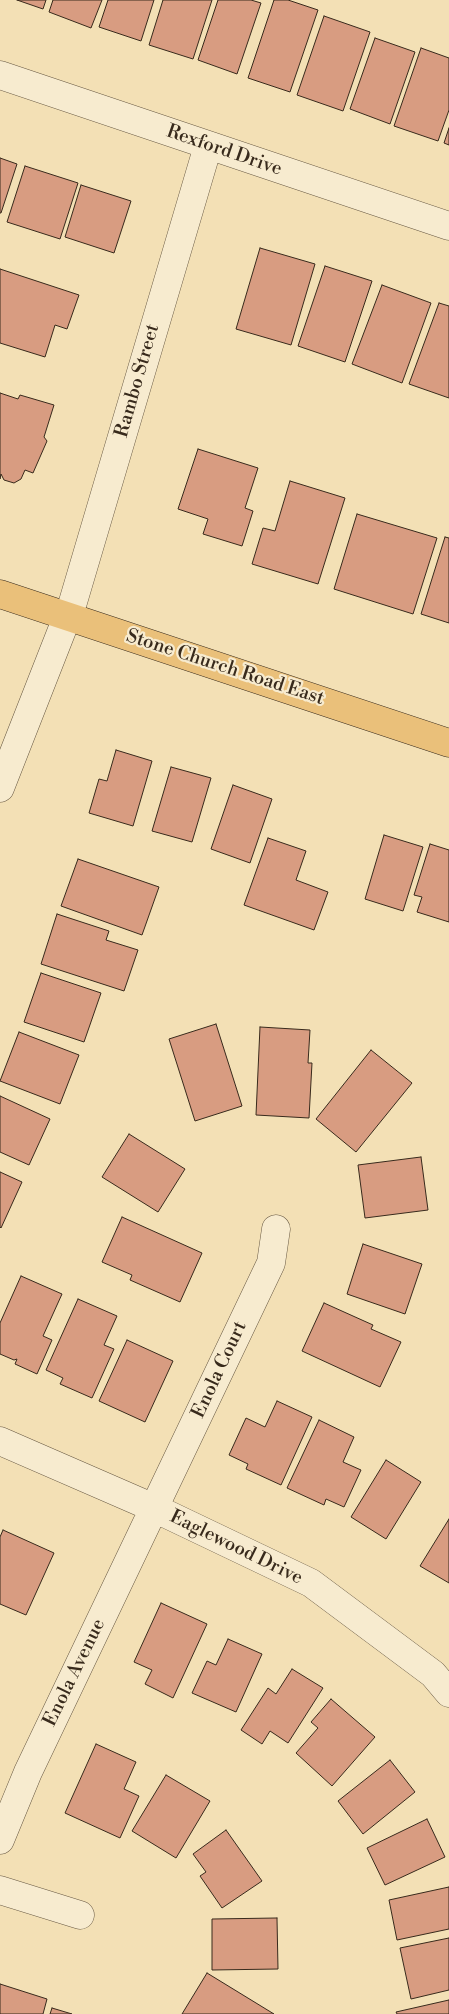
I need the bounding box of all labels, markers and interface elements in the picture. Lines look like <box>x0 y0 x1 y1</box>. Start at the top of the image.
street label: Rexford Drive <box>163 121 285 181</box>
street label: Rambo Street <box>111 322 165 440</box>
street label: Stone Church Road East <box>123 625 327 711</box>
street label: Enola Court <box>188 1318 252 1422</box>
street label: Eaglewood Drive <box>166 1506 306 1590</box>
street label: Enola Avenue <box>39 1615 111 1731</box>

